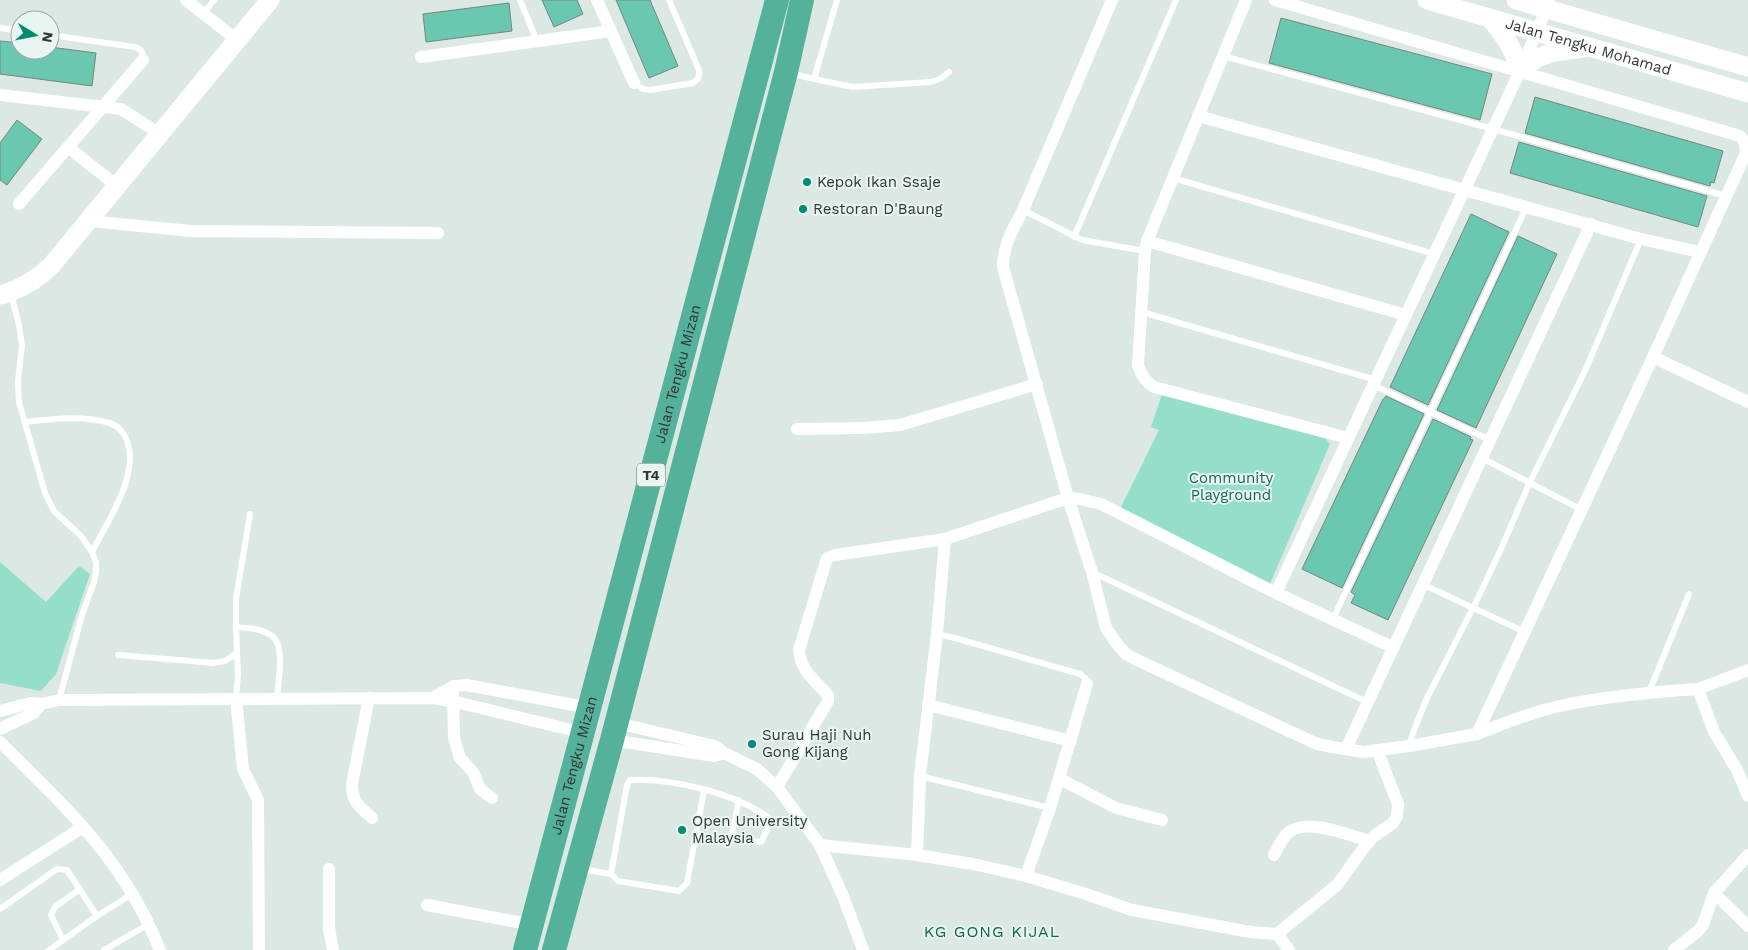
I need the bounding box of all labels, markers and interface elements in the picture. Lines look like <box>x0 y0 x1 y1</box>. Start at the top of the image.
north arrow <box>10 10 60 60</box>
street label: Jalan Tengku Mohamad <box>1503 14 1673 79</box>
text: N <box>39 31 57 44</box>
place label: Kepok Ikan Ssaje <box>817 173 941 191</box>
marker: Kepok Ikan Ssaje <box>801 176 813 188</box>
place label: Restoran D'Baung <box>813 200 943 218</box>
marker: Restoran D'Baung <box>797 203 809 215</box>
street label: Jalan Tengku Mizan <box>651 303 705 445</box>
road number: T4 <box>637 464 665 486</box>
park label: Community Playground <box>1189 469 1273 504</box>
street label: Jalan Tengku Mizan <box>547 694 601 837</box>
place label: Surau Haji Nuh Gong Kijang <box>762 726 872 761</box>
marker: Surau Haji Nuh Gong Kijang <box>746 738 758 750</box>
place label: Open University Malaysia <box>692 812 808 847</box>
marker: Open University Malaysia <box>676 824 688 836</box>
district label: KG GONG KIJAL <box>924 922 1060 941</box>

